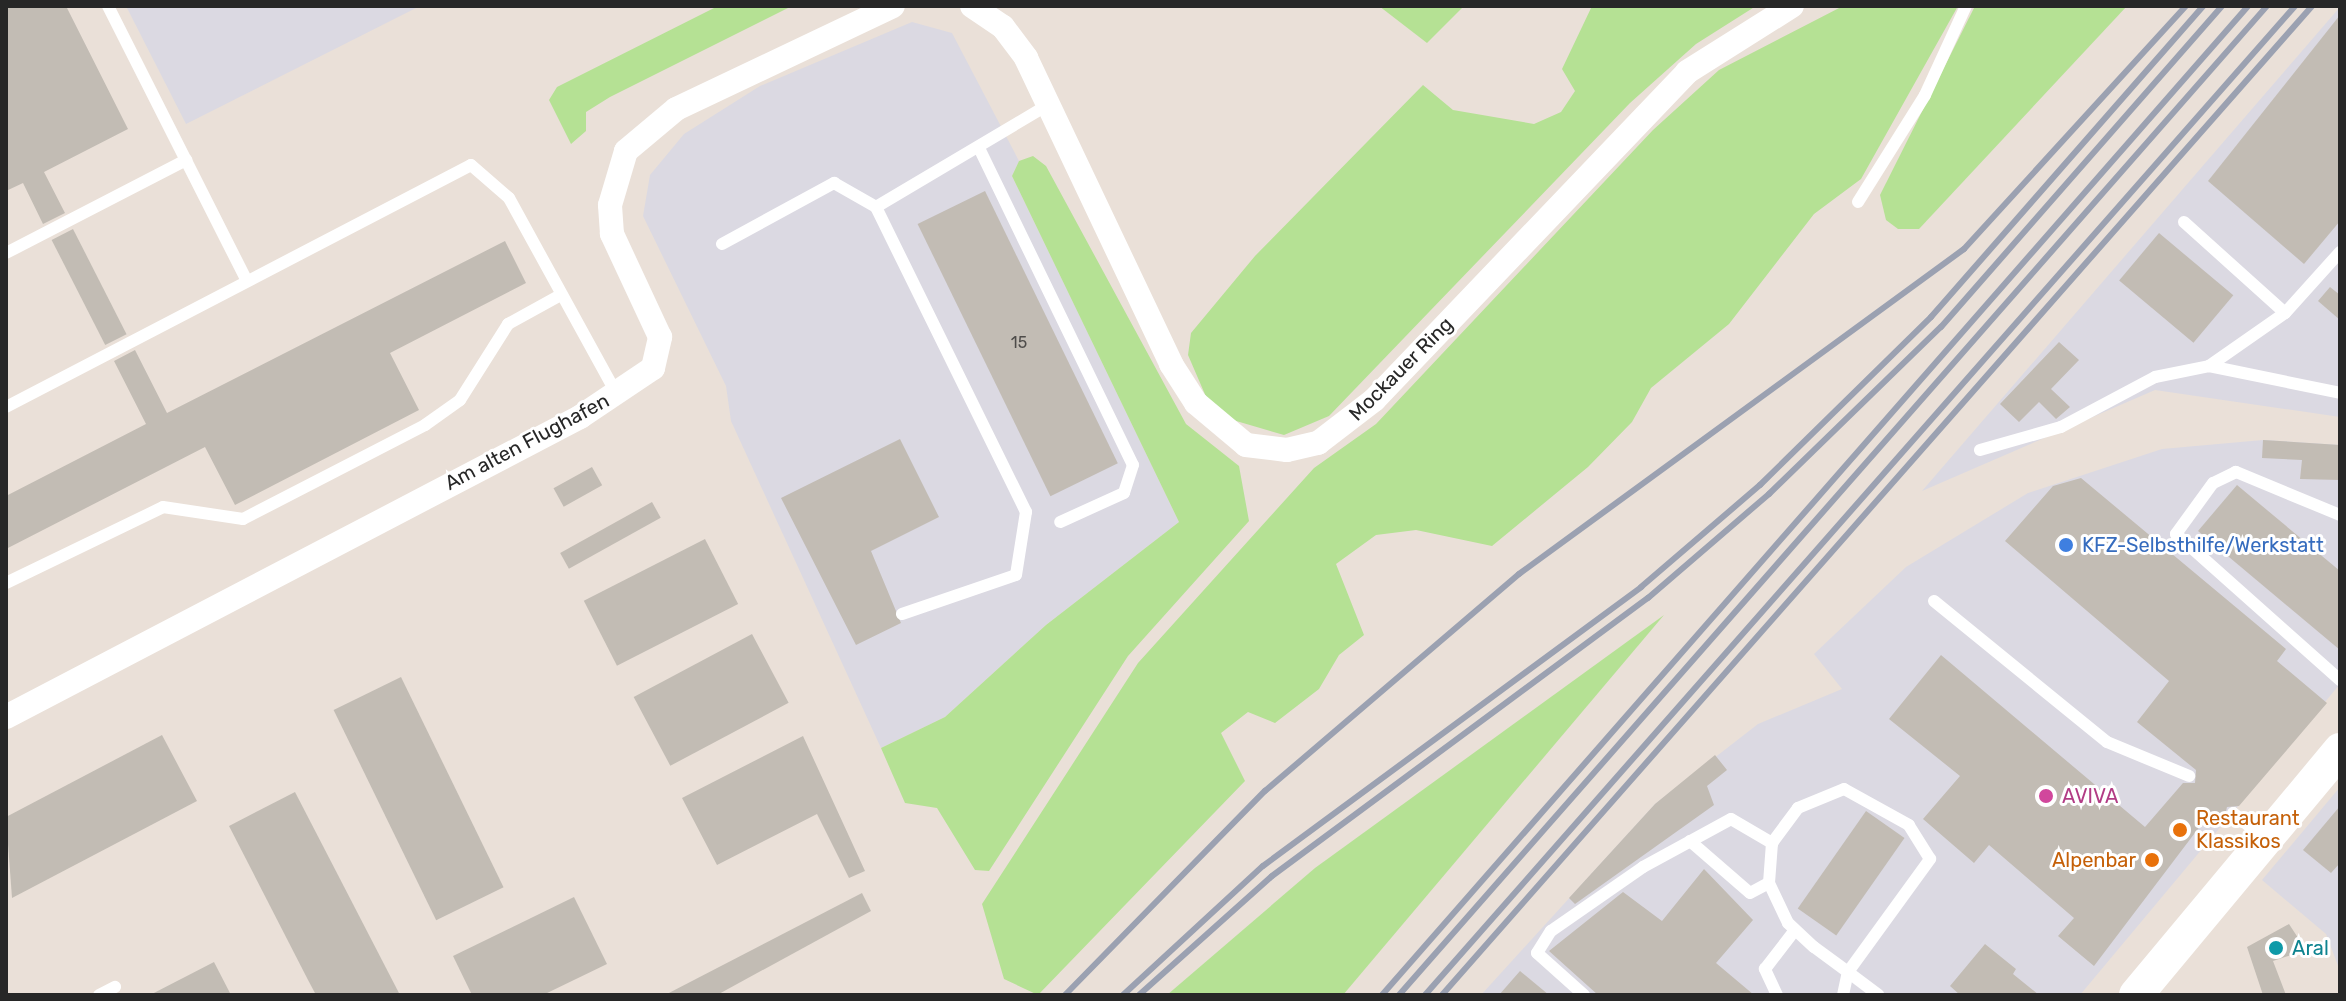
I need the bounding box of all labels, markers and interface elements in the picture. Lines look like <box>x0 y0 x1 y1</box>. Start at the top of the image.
street label: Mockauer Ring <box>1344 312 1458 426</box>
house number: 15 <box>1011 333 1027 353</box>
street label: Am alten Flughafen <box>441 389 613 495</box>
place label: KFZ-Selbsthilfe/Werkstatt <box>2082 533 2324 557</box>
marker: KFZ-Selbsthilfe/Werkstatt <box>2057 536 2075 554</box>
place label: AVIVA <box>2062 784 2119 808</box>
marker: AVIVA <box>2037 787 2055 805</box>
place label: Restaurant Klassikos <box>2196 806 2300 853</box>
marker: Restaurant Klassikos <box>2171 821 2189 839</box>
place label: Alpenbar <box>2052 848 2136 872</box>
marker: Alpenbar <box>2143 851 2161 869</box>
place label: Aral <box>2292 936 2329 960</box>
marker: Aral <box>2267 939 2285 957</box>

